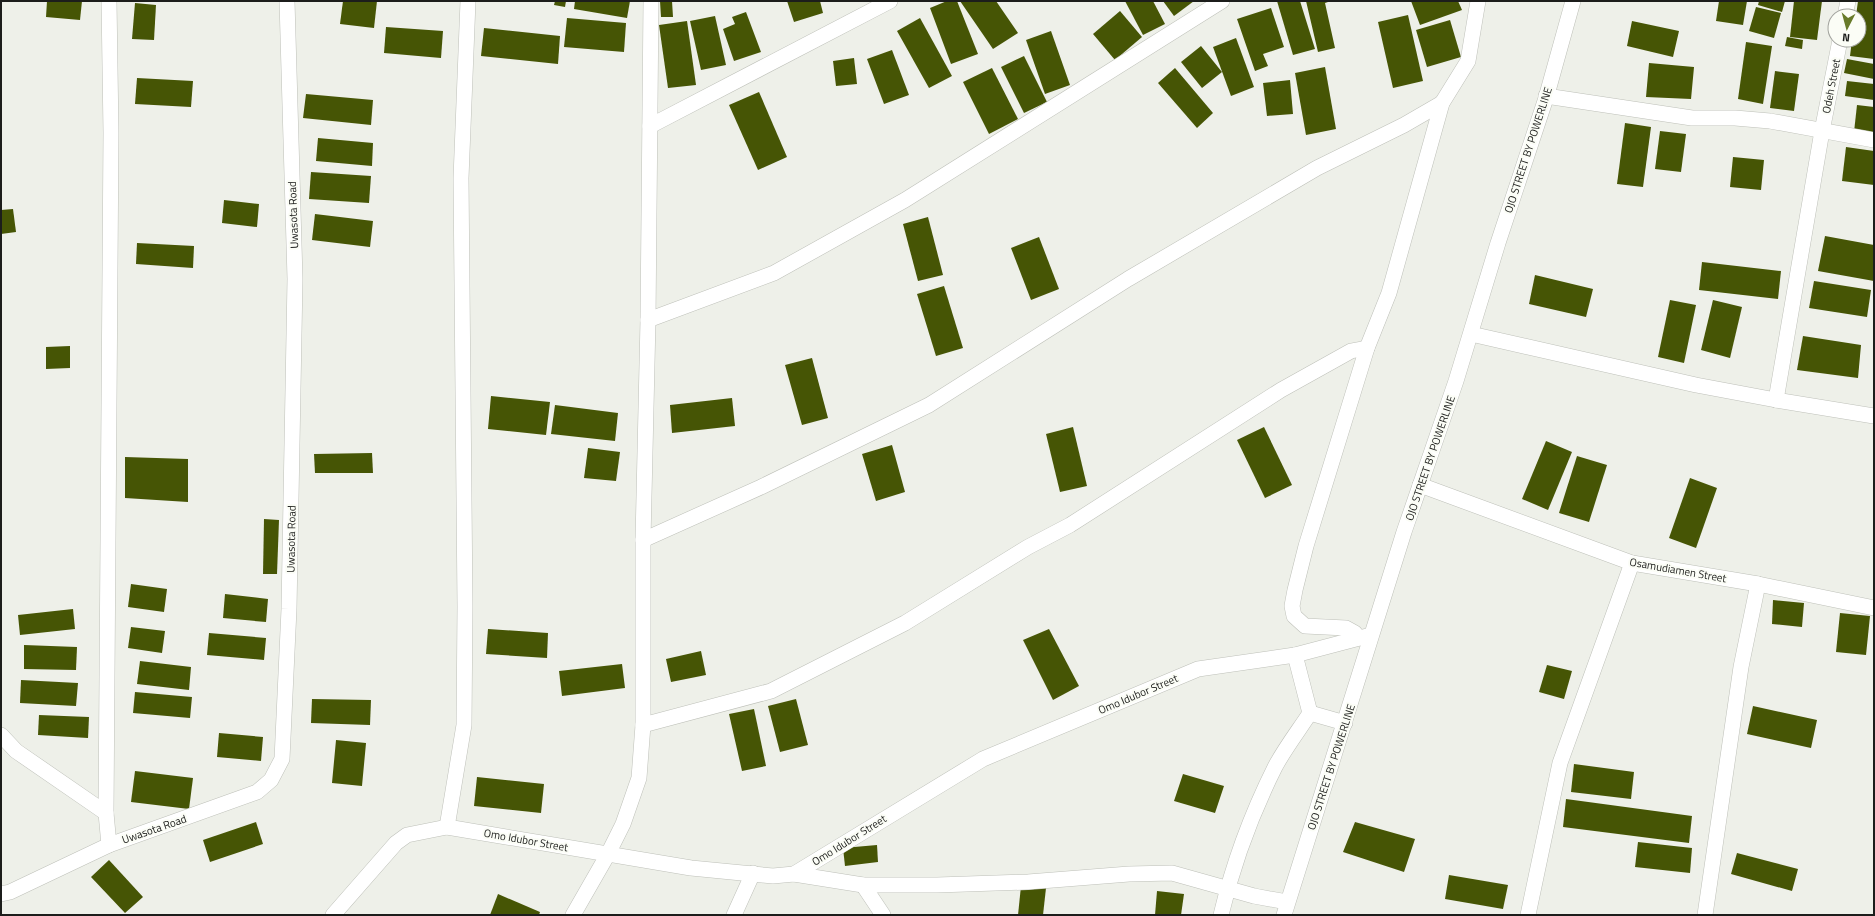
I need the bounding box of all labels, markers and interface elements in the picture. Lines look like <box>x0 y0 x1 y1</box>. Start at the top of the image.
north arrow <box>1827 8 1867 48</box>
text: N <box>1841 30 1851 46</box>
street label: Odeh Street <box>1818 57 1844 115</box>
street label: OJO STREET BY POWERLINE <box>1500 85 1556 215</box>
street label: Uwasota Road <box>284 181 302 249</box>
street label: OJO STREET BY POWERLINE <box>1401 393 1459 523</box>
street label: Uwasota Road <box>282 505 300 573</box>
street label: Osamudiamen Street <box>1628 554 1728 586</box>
street label: Omo Idubor Street <box>1096 670 1180 718</box>
street label: OJO STREET BY POWERLINE <box>1303 702 1359 832</box>
street label: Uwasota Road <box>120 810 189 848</box>
street label: Omo Idubor Street <box>809 811 889 869</box>
street label: Omo Idubor Street <box>483 825 569 855</box>

